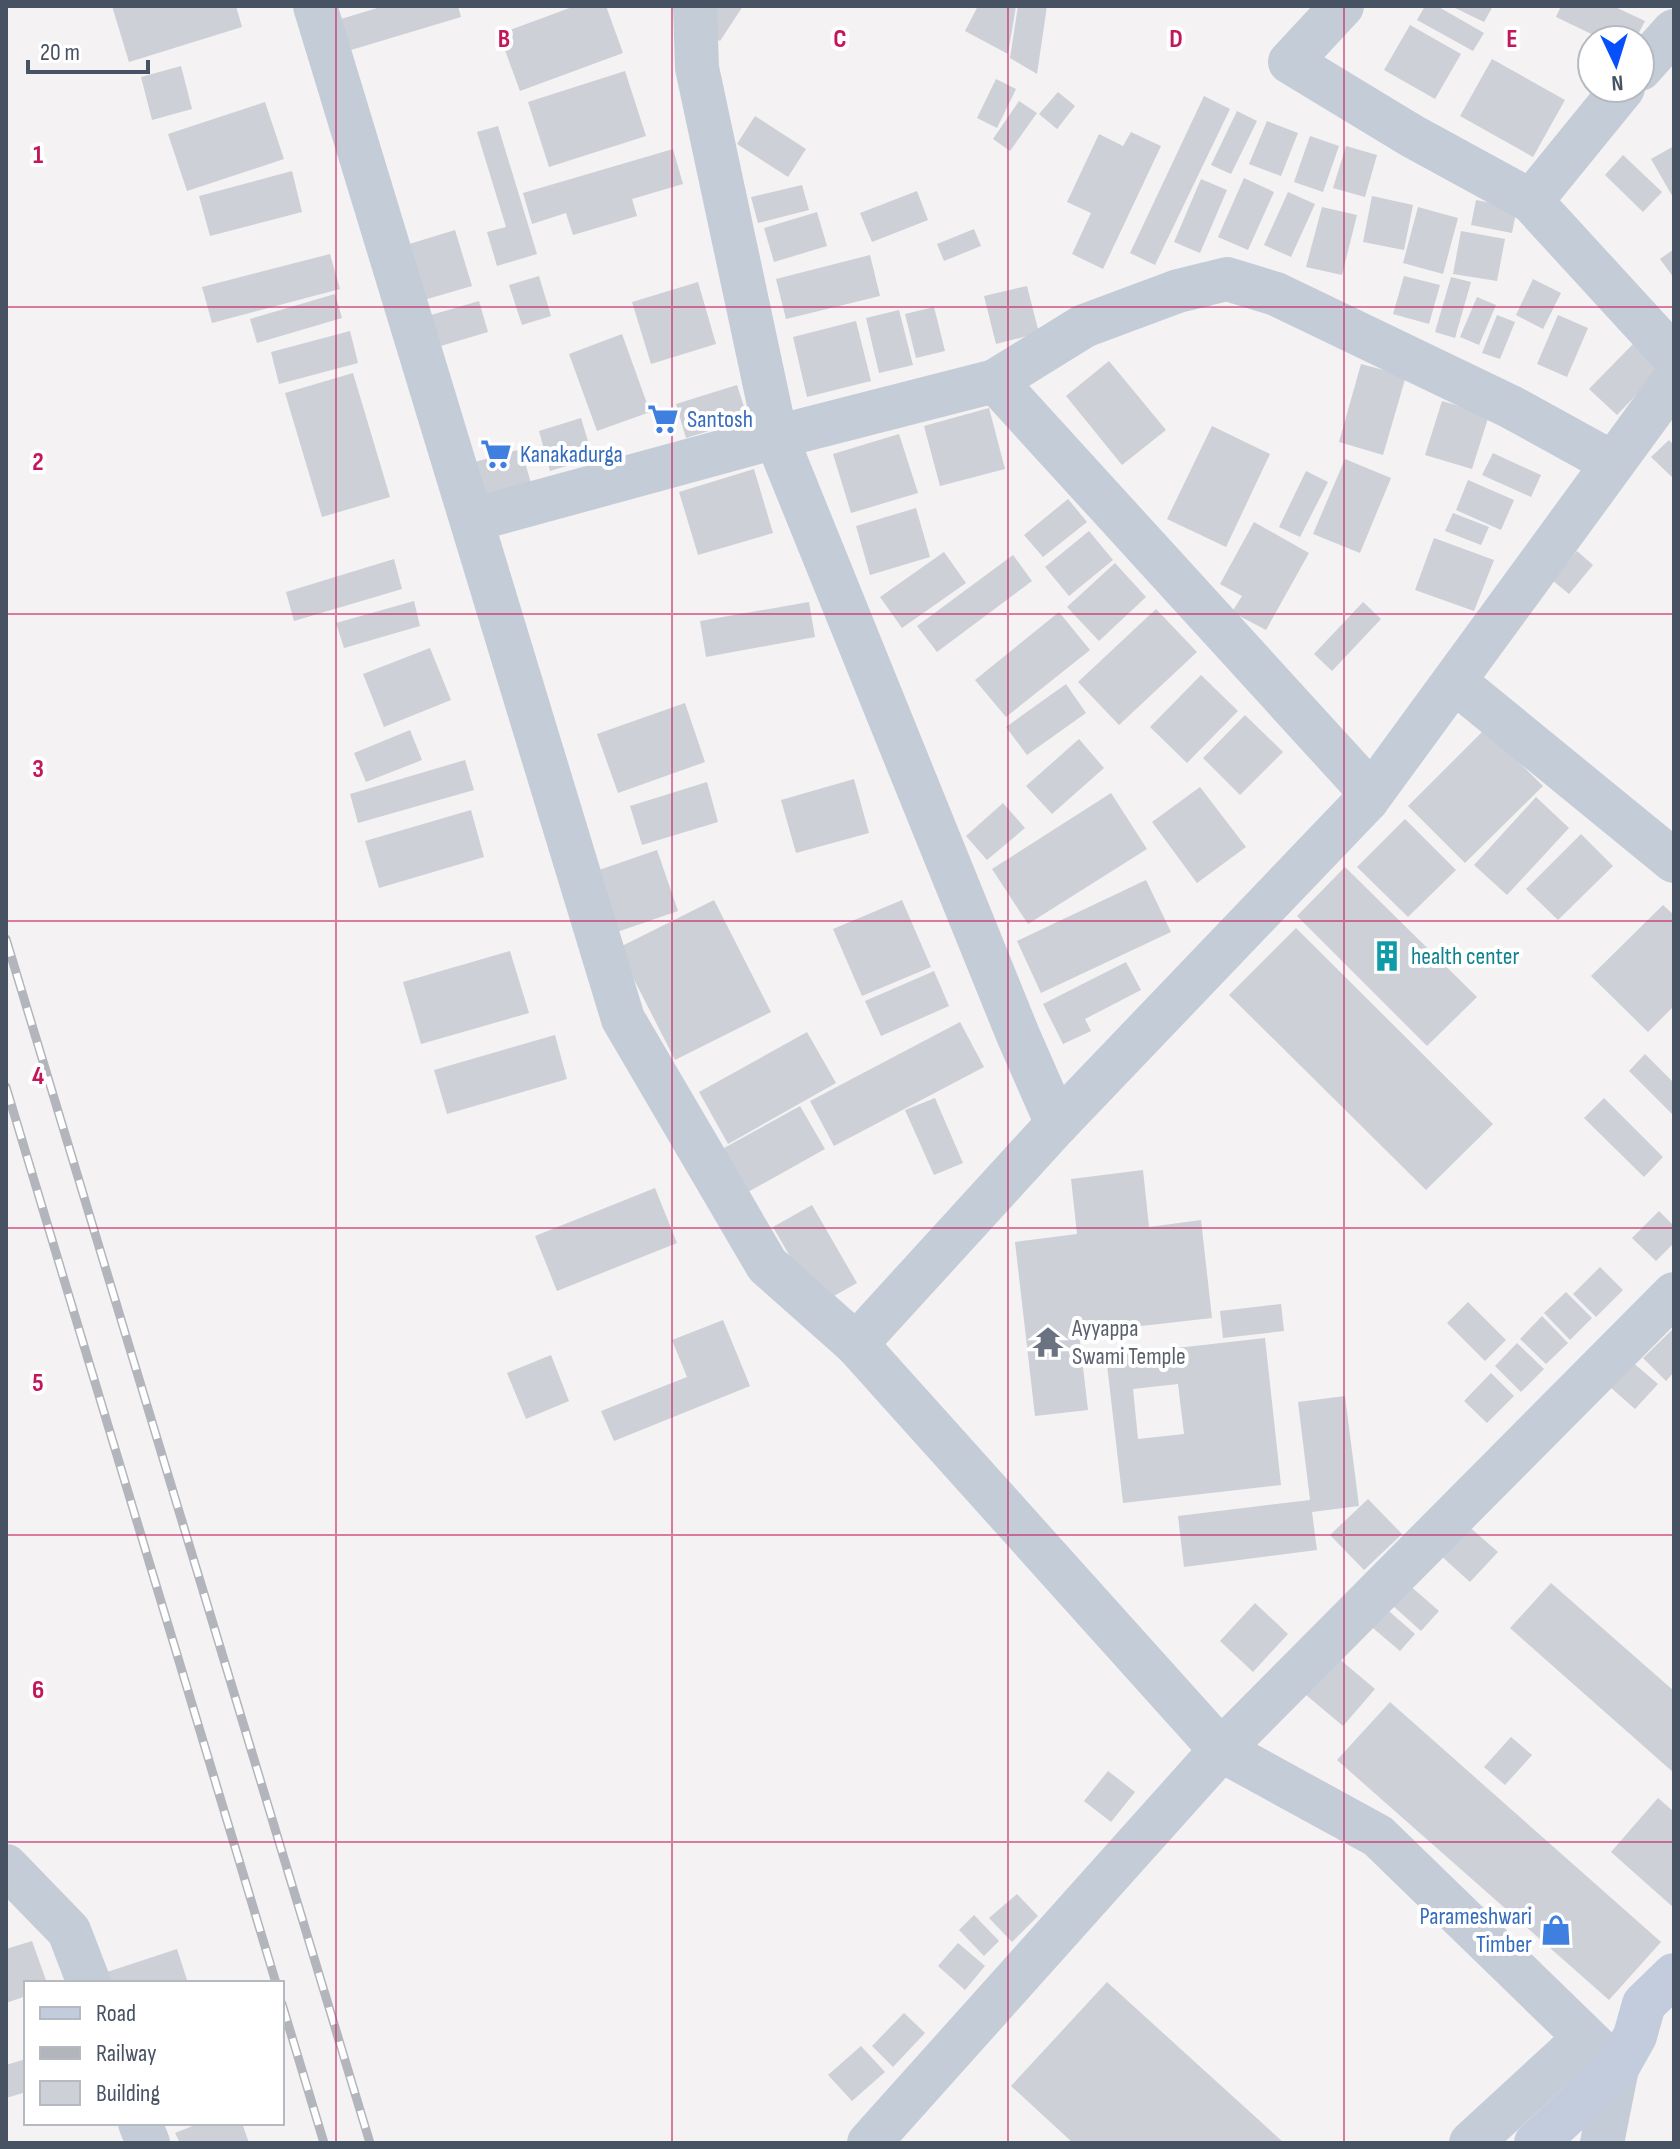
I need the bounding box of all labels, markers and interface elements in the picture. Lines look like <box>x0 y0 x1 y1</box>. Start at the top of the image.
scale bar <box>28 24 148 74</box>
text: B <box>498 24 510 55</box>
text: C <box>833 24 847 55</box>
text: D <box>1169 24 1183 55</box>
text: E <box>1506 24 1518 55</box>
north arrow <box>1576 24 1656 104</box>
text: 20 m <box>40 38 80 67</box>
text: N <box>1610 69 1624 96</box>
text: 1 <box>33 140 43 171</box>
supermarket icon: Santosh <box>646 402 680 436</box>
place label: Santosh <box>687 405 753 434</box>
supermarket icon: Kanakadurga <box>479 437 513 471</box>
place label: Kanakadurga <box>520 440 623 469</box>
text: 2 <box>32 447 44 478</box>
text: 3 <box>32 754 44 785</box>
building icon: health center <box>1370 939 1404 973</box>
place label: health center <box>1411 942 1519 971</box>
text: 4 <box>32 1061 44 1092</box>
place label: Ayyappa Swami Temple <box>1071 1314 1186 1371</box>
temple icon: Ayyappa Swami Temple <box>1031 1325 1065 1359</box>
text: 5 <box>32 1368 44 1399</box>
text: 6 <box>32 1675 44 1706</box>
place label: Parameshwari Timber <box>1420 1902 1532 1959</box>
shop icon: Parameshwari Timber <box>1539 1913 1573 1947</box>
legend <box>24 1981 284 2125</box>
text: Road <box>96 1999 136 2028</box>
text: Railway <box>96 2039 156 2068</box>
text: Building <box>96 2079 160 2108</box>

